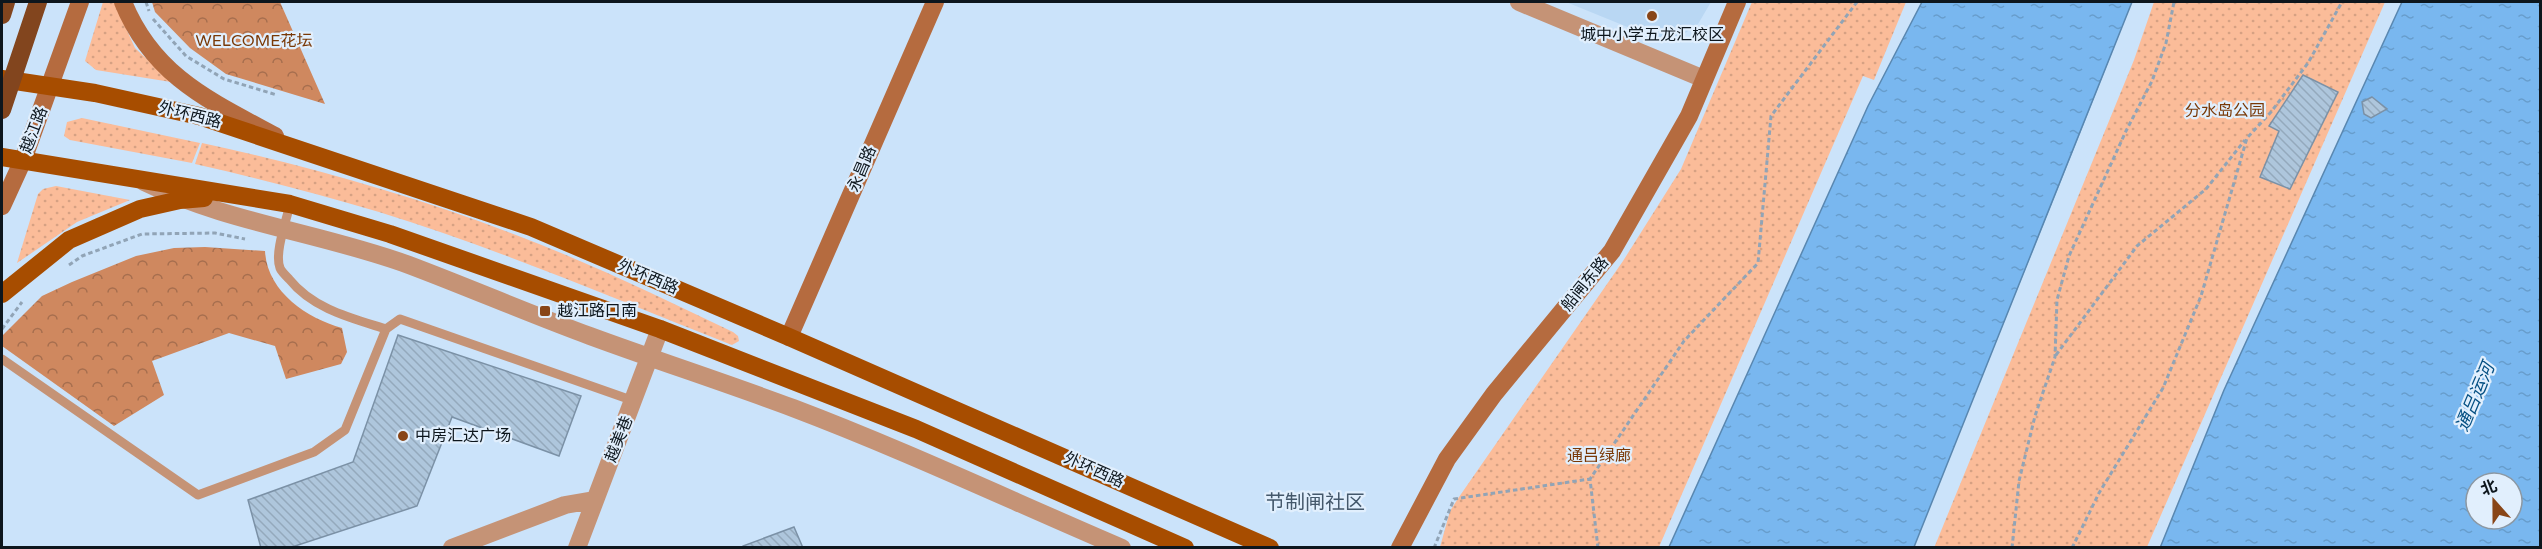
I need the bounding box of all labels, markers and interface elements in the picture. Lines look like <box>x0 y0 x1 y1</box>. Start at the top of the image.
marker: 城中小学五龙汇校区 <box>1645 9 1659 23</box>
place label: 城中小学五龙汇校区 <box>1580 25 1724 45</box>
park label: WELCOME花坛 <box>195 31 313 51</box>
street label: 外环西路 <box>157 98 223 132</box>
park label: 分水岛公园 <box>2185 101 2265 121</box>
street label: 越江路 <box>16 104 52 156</box>
street label: 永昌路 <box>843 143 881 195</box>
street label: 船闸东路 <box>1557 253 1613 315</box>
street label: 外环西路 <box>615 255 681 299</box>
place label: 越江路口南 <box>557 301 637 321</box>
marker: 越江路口南 <box>538 304 552 318</box>
water label: 通吕运河 <box>2451 357 2500 434</box>
street label: 越美巷 <box>601 413 637 465</box>
place label: 中房汇达广场 <box>415 426 511 446</box>
marker: 中房汇达广场 <box>396 429 410 443</box>
park label: 通吕绿廊 <box>1567 446 1631 466</box>
street label: 外环西路 <box>1061 448 1127 492</box>
north arrow <box>2464 471 2524 531</box>
text: 北 <box>2478 476 2500 500</box>
district label: 节制闸社区 <box>1265 491 1365 515</box>

